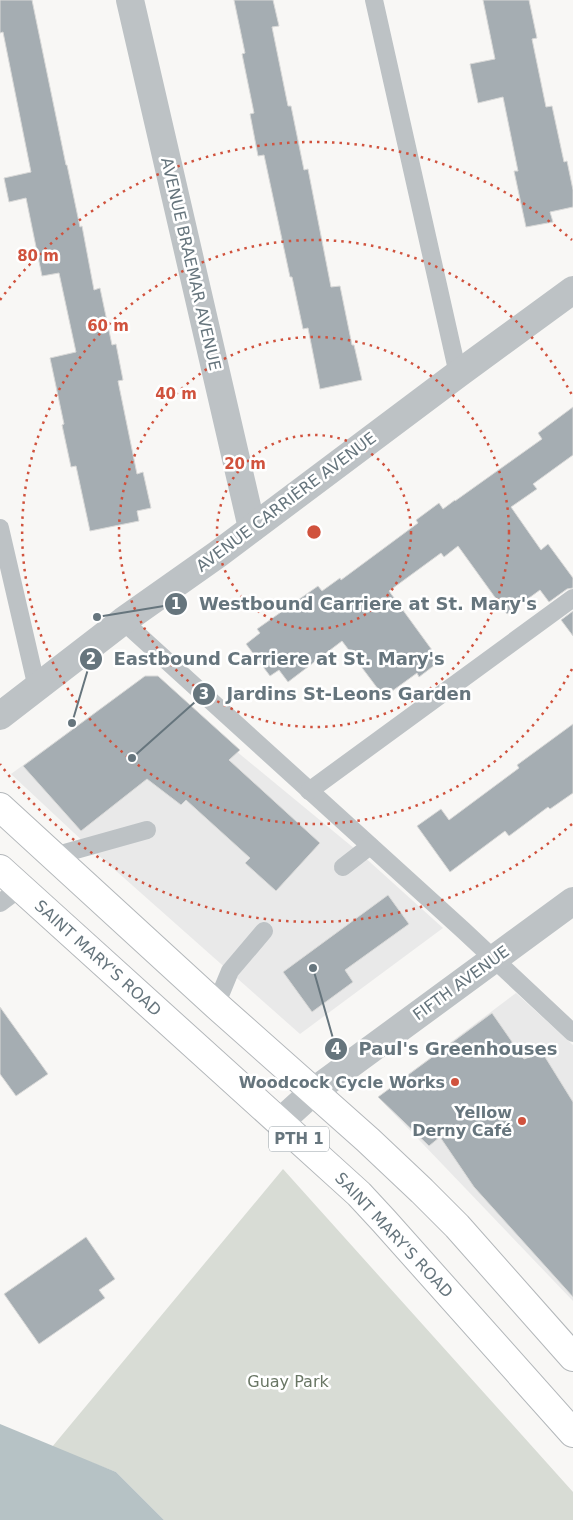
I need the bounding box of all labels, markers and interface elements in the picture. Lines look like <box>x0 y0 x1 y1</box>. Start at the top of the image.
street label: AVENUE BRAEMAR AVENUE <box>157 156 225 372</box>
text: 80 m <box>17 247 59 265</box>
text: 60 m <box>87 317 129 335</box>
text: 40 m <box>155 385 197 403</box>
street label: AVENUE CARRIÈRE AVENUE <box>192 428 380 576</box>
text: 20 m <box>224 455 266 473</box>
centre of rings <box>305 523 323 541</box>
callout: Westbound Carriere at St. Mary's <box>164 587 547 620</box>
text: Westbound Carriere at St. Mary's <box>199 593 537 614</box>
text: 1 <box>171 595 181 613</box>
callout: Eastbound Carriere at St. Mary's <box>78 642 455 675</box>
text: Eastbound Carriere at St. Mary's <box>113 648 445 669</box>
text: 2 <box>86 650 96 668</box>
callout: Jardins St-Leons Garden <box>191 677 481 710</box>
text: Jardins St-Leons Garden <box>224 683 472 704</box>
text: 3 <box>199 685 209 703</box>
street label: SAINT MARY'S ROAD <box>31 896 165 1020</box>
street label: FIFTH AVENUE <box>409 942 513 1024</box>
callout: Paul's Greenhouses <box>323 1032 567 1065</box>
text: Paul's Greenhouses <box>359 1038 557 1059</box>
text: 4 <box>331 1040 341 1058</box>
place label: Woodcock Cycle Works <box>239 1073 445 1092</box>
marker: Woodcock Cycle Works <box>449 1076 461 1088</box>
place label: Yellow Derny Café <box>412 1103 512 1140</box>
marker: Yellow Derny Café <box>516 1115 528 1127</box>
road number: PTH 1 <box>269 1126 329 1152</box>
street label: SAINT MARY'S ROAD <box>331 1169 457 1301</box>
park label: Guay Park <box>247 1372 329 1391</box>

